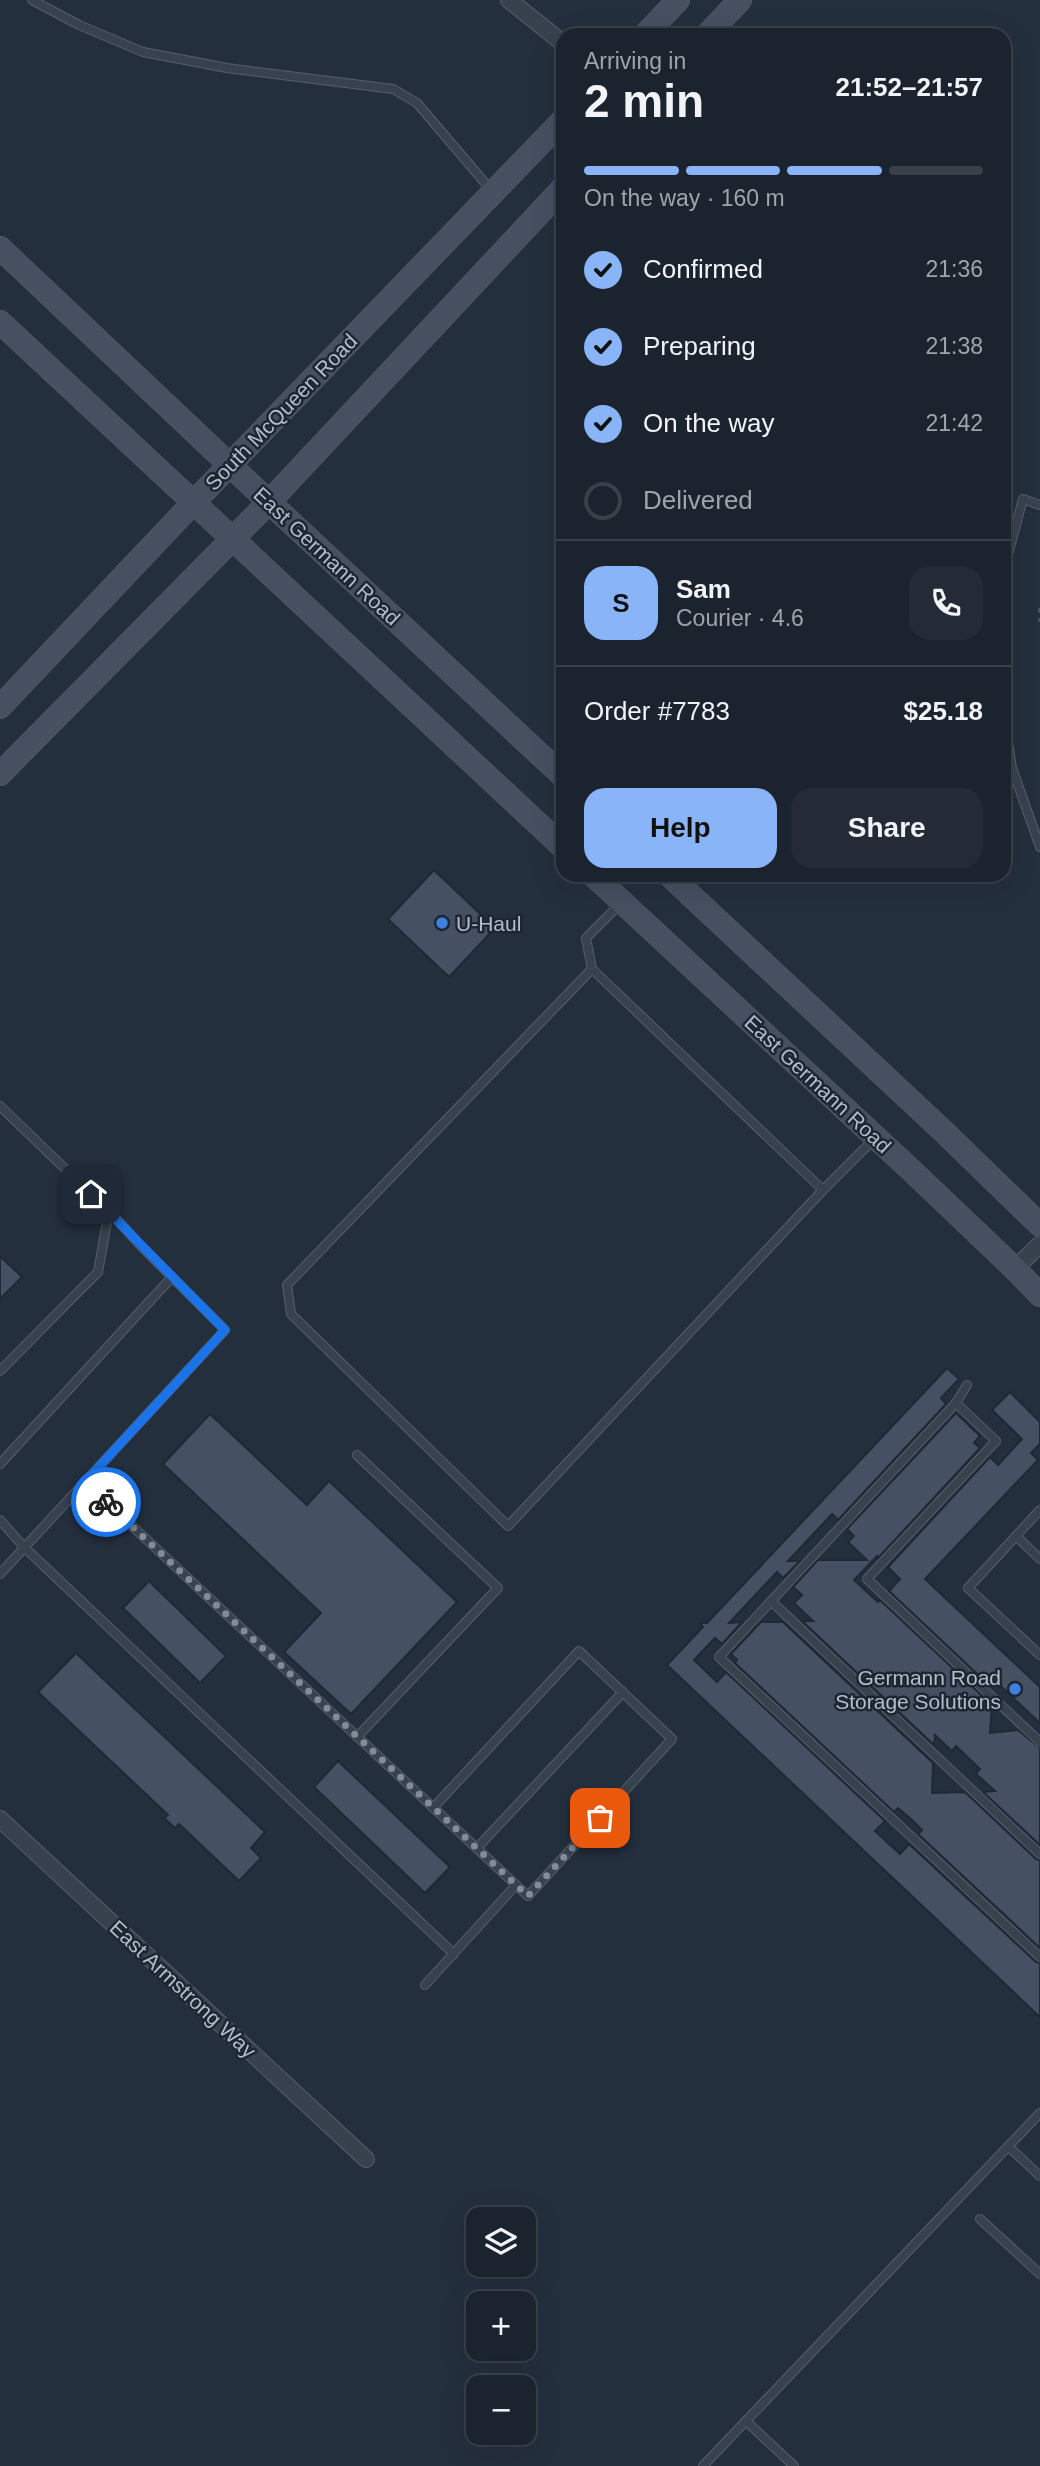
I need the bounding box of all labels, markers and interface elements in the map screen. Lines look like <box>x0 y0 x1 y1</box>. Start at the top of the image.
text: Arriving in <box>584 48 686 74</box>
text: 21:52–21:57 <box>836 72 983 102</box>
text: 2 min <box>584 75 704 127</box>
text: On the way · 160 m <box>584 185 785 211</box>
icon: check <box>584 251 622 289</box>
text: Confirmed <box>643 254 763 284</box>
text: 21:36 <box>925 256 983 282</box>
icon: check <box>584 328 622 366</box>
street label: South McQueen Road <box>201 329 361 495</box>
text: Preparing <box>643 331 756 361</box>
text: 21:38 <box>925 333 983 359</box>
icon: check <box>584 405 622 443</box>
text: On the way <box>643 408 775 438</box>
text: 21:42 <box>925 410 983 436</box>
street label: East Germann Road <box>249 482 405 630</box>
text: Delivered <box>643 485 753 515</box>
button: phone <box>909 566 983 640</box>
text: Sam <box>676 574 731 604</box>
text: S <box>612 588 630 618</box>
text: Courier · 4.6 <box>676 605 804 631</box>
text: Order #7783 <box>584 696 730 726</box>
text: $25.18 <box>903 696 983 726</box>
button: Help <box>584 788 777 868</box>
button: Share <box>791 788 983 868</box>
place label: U-Haul <box>456 912 521 935</box>
marker: U-Haul <box>434 915 450 931</box>
street label: East Germann Road <box>740 1010 896 1158</box>
pin <box>61 1164 121 1224</box>
icon: home <box>72 1175 110 1213</box>
courier <box>71 1467 141 1537</box>
icon: bike <box>87 1483 125 1521</box>
place label: Germann Road Storage Solutions <box>835 1666 1001 1713</box>
marker: Germann Road Storage Solutions <box>1007 1681 1023 1697</box>
pin <box>570 1788 630 1848</box>
icon: bag <box>581 1799 619 1837</box>
street label: East Armstrong Way <box>105 1916 261 2063</box>
map controls <box>466 2207 536 2445</box>
button: layers <box>466 2207 536 2277</box>
button: + <box>466 2291 536 2361</box>
button: − <box>466 2375 536 2445</box>

